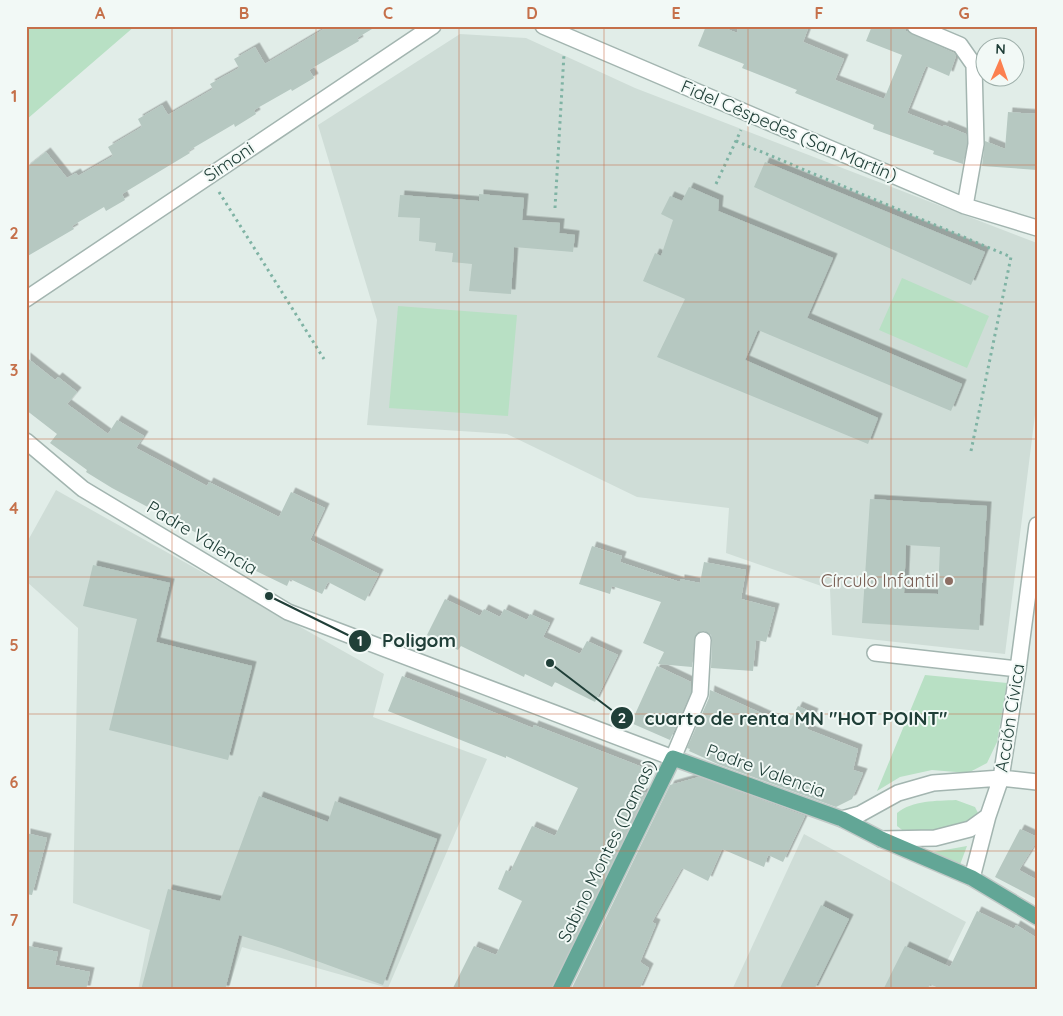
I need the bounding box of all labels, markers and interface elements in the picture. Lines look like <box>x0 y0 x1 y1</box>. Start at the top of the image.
text: A <box>95 3 106 23</box>
text: B <box>239 3 249 23</box>
text: C <box>383 3 393 23</box>
text: D <box>526 3 538 23</box>
text: E <box>671 3 681 23</box>
text: F <box>815 3 824 23</box>
text: G <box>958 3 970 23</box>
north arrow <box>976 38 1026 88</box>
text: N <box>995 40 1006 58</box>
street label: Fidel Céspedes (San Martín) <box>677 74 901 187</box>
text: 1 <box>11 86 17 106</box>
street label: Simoni <box>199 137 258 187</box>
text: 2 <box>9 223 19 243</box>
text: 3 <box>10 360 18 380</box>
street label: Padre Valencia <box>143 495 262 580</box>
text: 4 <box>9 498 19 518</box>
place label: Círculo Infantil <box>821 569 939 592</box>
marker: Círculo Infantil <box>943 575 955 587</box>
callout: Poligom <box>347 624 466 658</box>
text: Poligom <box>382 628 456 652</box>
text: 1 <box>357 631 363 650</box>
text: 5 <box>9 635 19 655</box>
street label: Acción Cívica <box>990 662 1029 774</box>
callout: cuarto de renta MN "HOT POINT" <box>609 701 957 735</box>
text: cuarto de renta MN "HOT POINT" <box>645 706 947 730</box>
text: 2 <box>618 708 626 727</box>
street label: Padre Valencia <box>703 738 829 803</box>
street label: Sabino Montes (Damas) <box>552 756 661 946</box>
text: 6 <box>10 772 19 792</box>
text: 7 <box>10 910 19 930</box>

